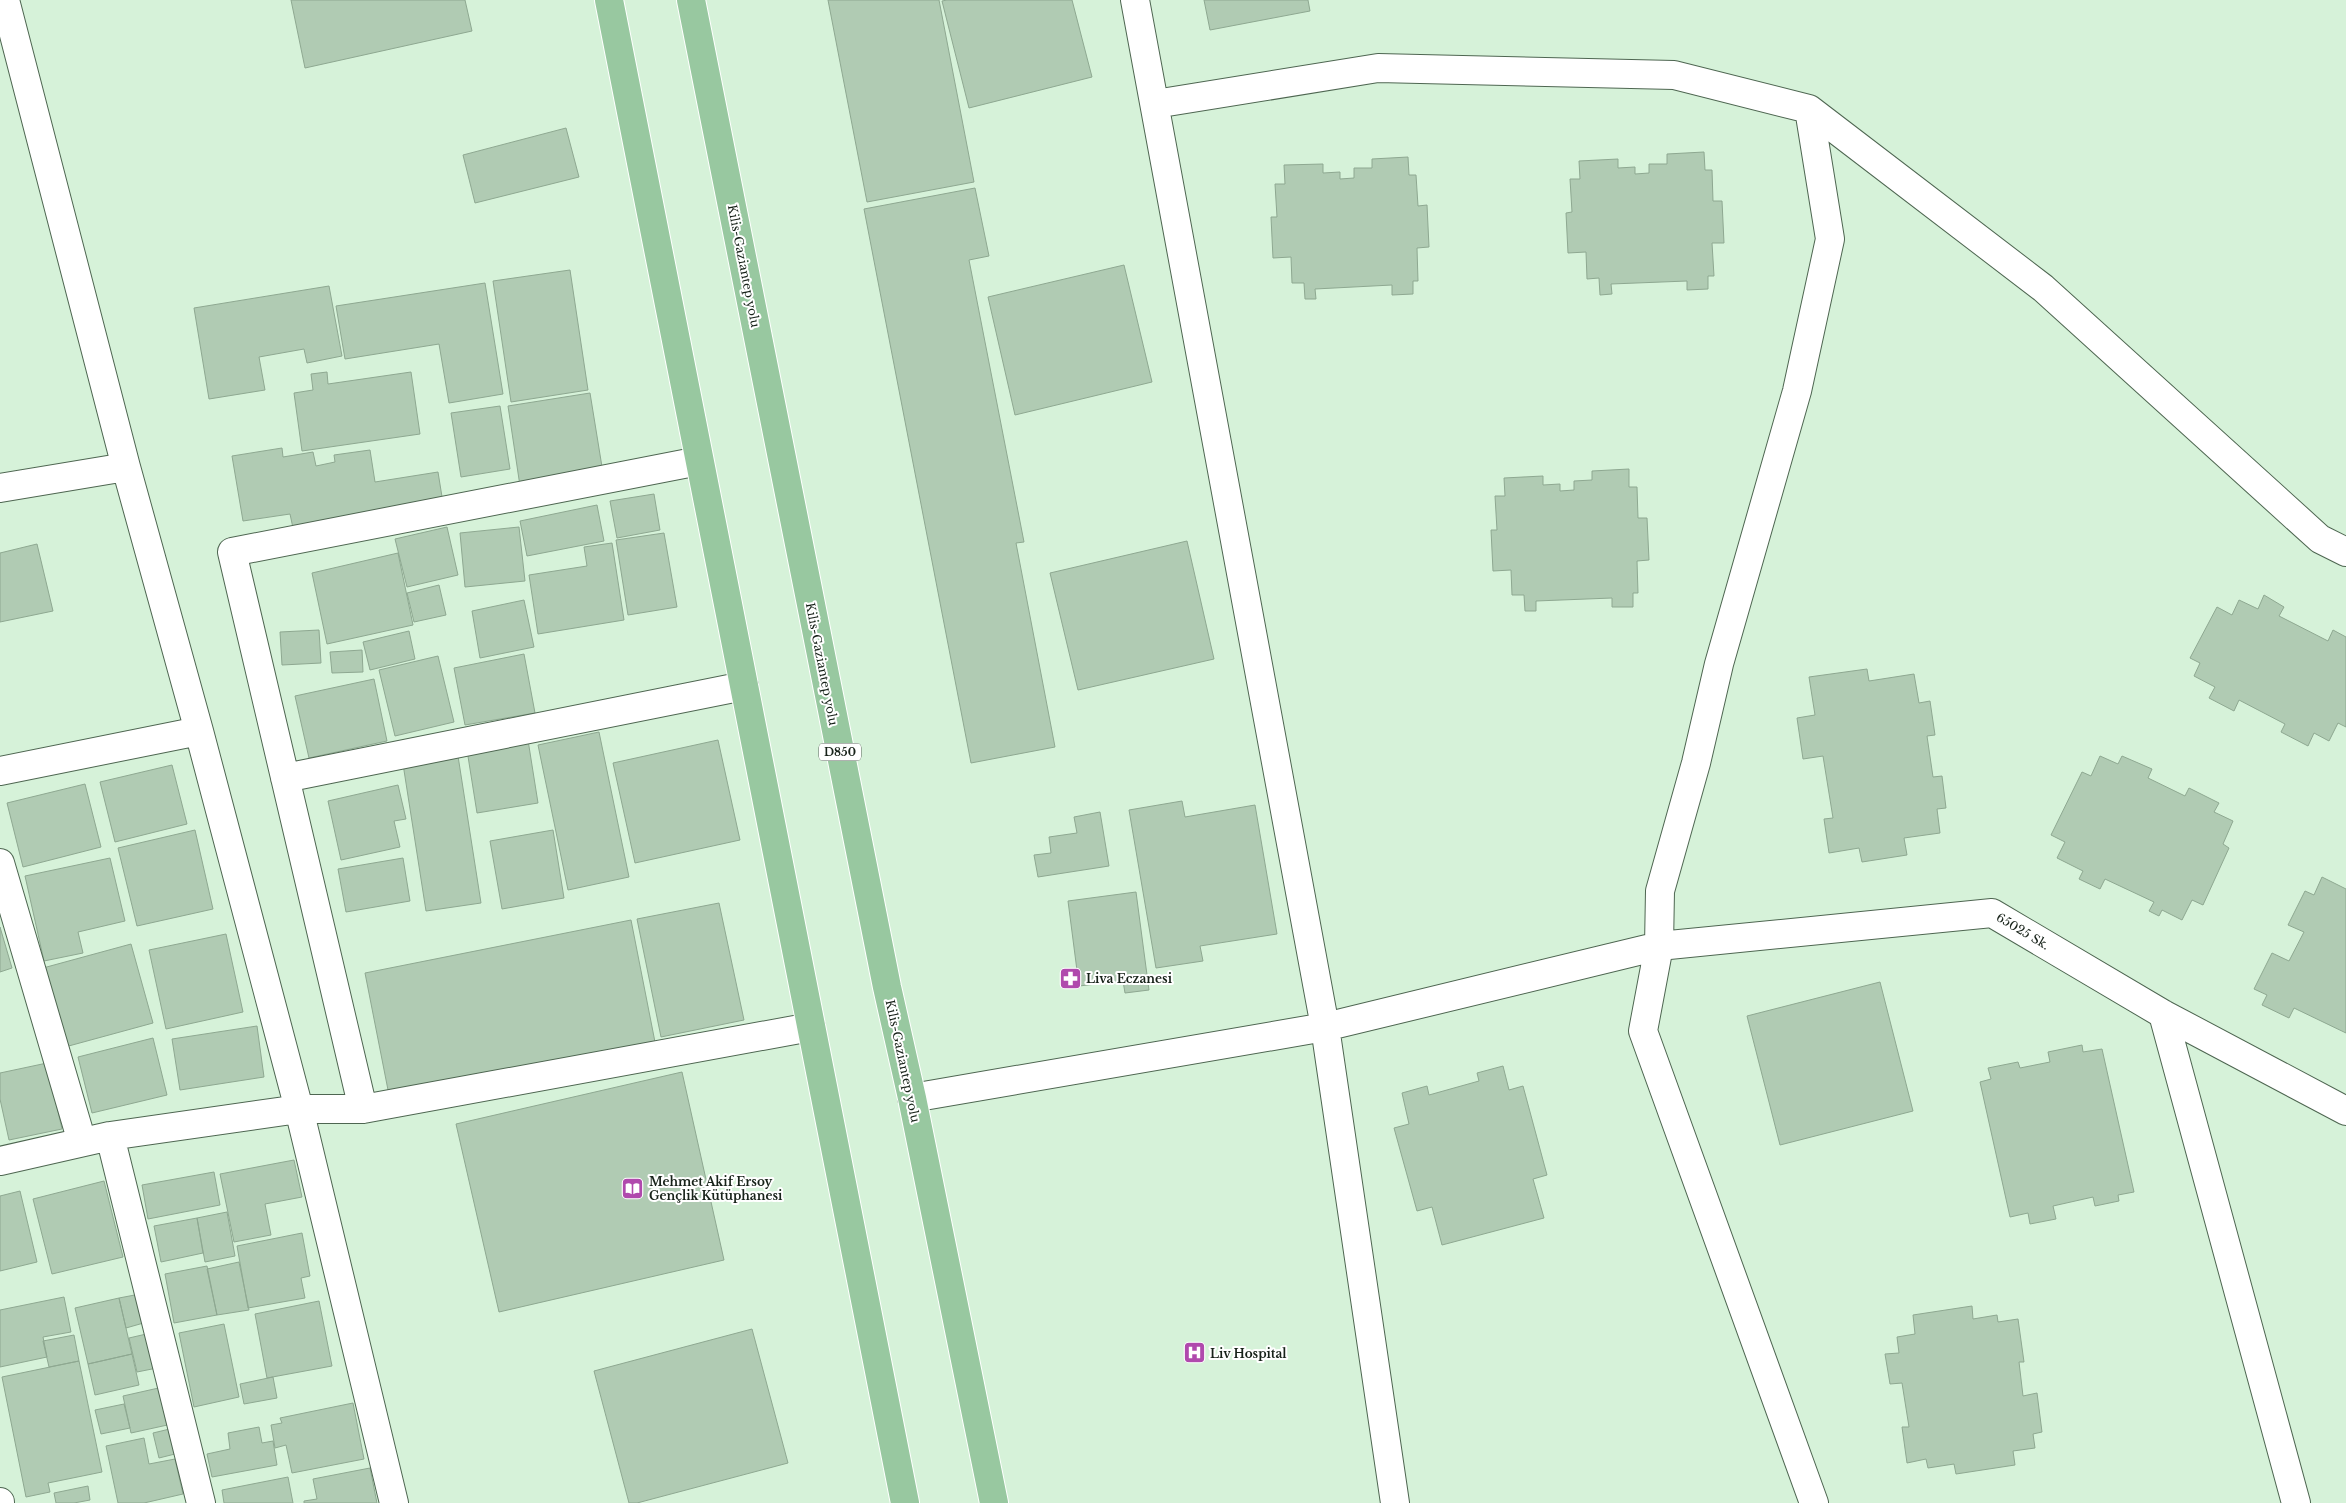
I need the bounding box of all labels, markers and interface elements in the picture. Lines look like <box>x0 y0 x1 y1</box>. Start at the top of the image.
street label: Kilis-Gaziantep yolu <box>725 203 763 329</box>
street label: Kilis-Gaziantep yolu <box>803 601 841 727</box>
road number: D850 <box>819 744 861 760</box>
street label: 65025 Sk. <box>1994 909 2052 953</box>
pharmacy icon: Liva Eczanesi <box>1058 966 1082 990</box>
place label: Liva Eczanesi <box>1086 971 1173 986</box>
street label: Kilis-Gaziantep yolu <box>883 998 923 1124</box>
place label: Mehmet Akif Ersoy Gençlik Kütüphanesi <box>649 1174 783 1203</box>
library icon: Mehmet Akif Ersoy Gençlik Kütüphanesi <box>621 1176 645 1200</box>
hospital icon: Liv Hospital <box>1182 1341 1206 1365</box>
place label: Liv Hospital <box>1210 1346 1287 1361</box>

